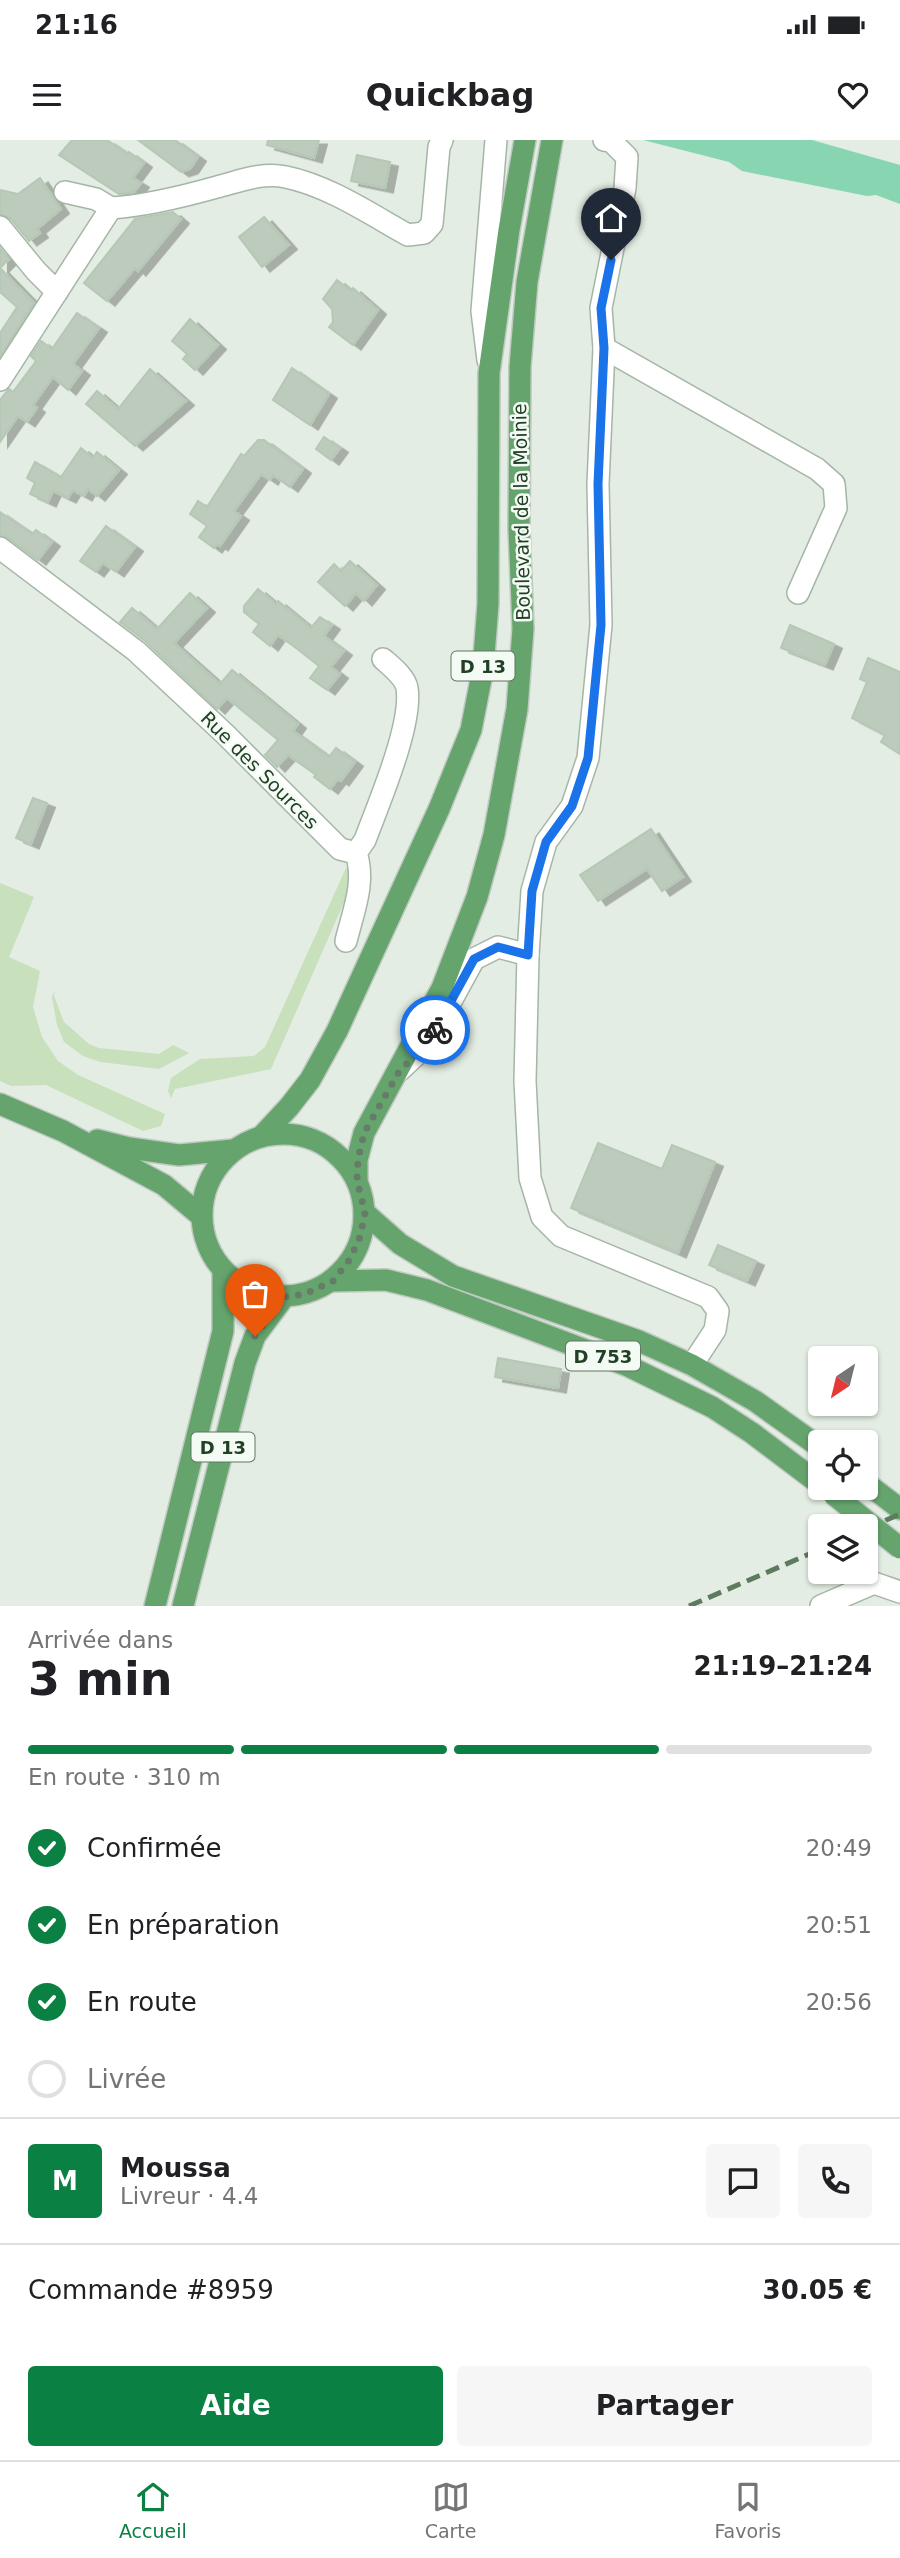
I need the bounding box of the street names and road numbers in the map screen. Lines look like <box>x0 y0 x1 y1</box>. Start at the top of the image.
street label: Boulevard de la Moinie <box>508 403 534 621</box>
road number: D 13 <box>452 652 514 680</box>
street label: Rue des Sources <box>197 707 323 833</box>
road number: D 753 <box>566 1342 640 1371</box>
road number: D 13 <box>192 1432 255 1462</box>

